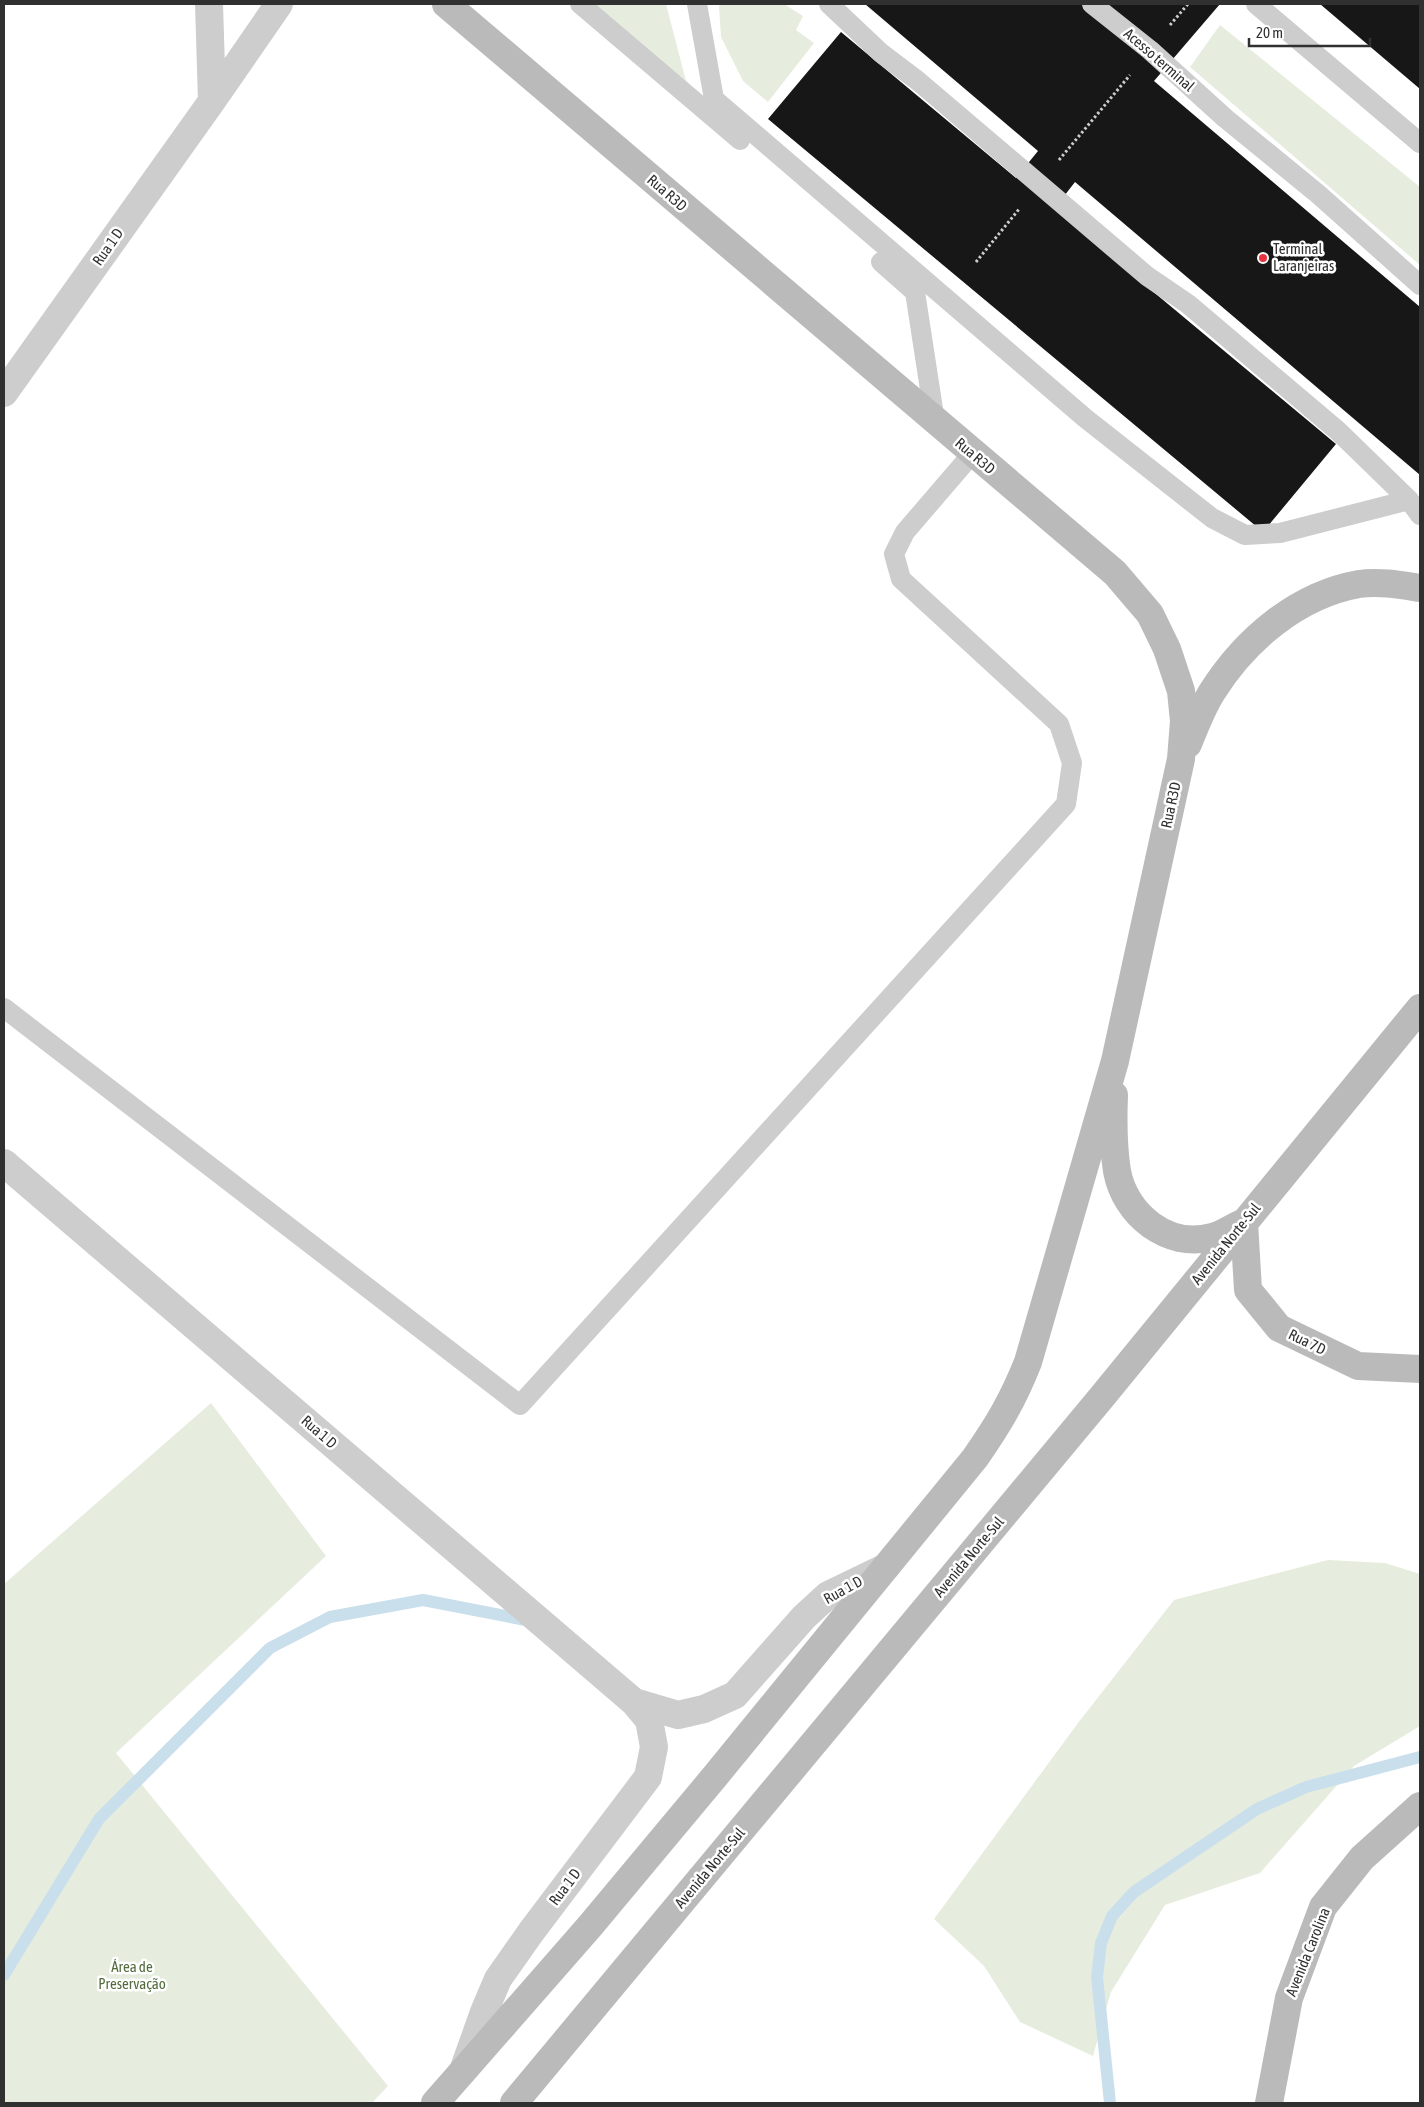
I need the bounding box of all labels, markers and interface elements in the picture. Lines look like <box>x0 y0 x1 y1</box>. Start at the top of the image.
scale bar <box>1249 15 1370 47</box>
text: 20 m <box>1256 24 1283 41</box>
street label: Acesso terminal <box>1121 25 1198 95</box>
street label: Rua R3D <box>644 171 691 214</box>
street label: Rua 1 D <box>89 225 126 268</box>
place label: Terminal Laranjeiras <box>1273 240 1334 274</box>
marker: Terminal Laranjeiras <box>1257 252 1269 264</box>
street label: Rua R3D <box>952 434 999 477</box>
street label: Rua R3D <box>1157 780 1184 830</box>
street label: Avenida Norte-Sul <box>1188 1200 1264 1288</box>
street label: Rua 7D <box>1286 1325 1329 1358</box>
street label: Rua 1 D <box>298 1412 340 1452</box>
street label: Avenida Norte-Sul <box>930 1513 1007 1600</box>
street label: Rua 1 D <box>821 1572 865 1607</box>
street label: Avenida Norte-Sul <box>671 1824 748 1911</box>
street label: Rua 1 D <box>545 1865 584 1908</box>
street label: Avenida Carolina <box>1282 1905 1333 1999</box>
park label: Área de Preservação <box>98 1958 166 1992</box>

